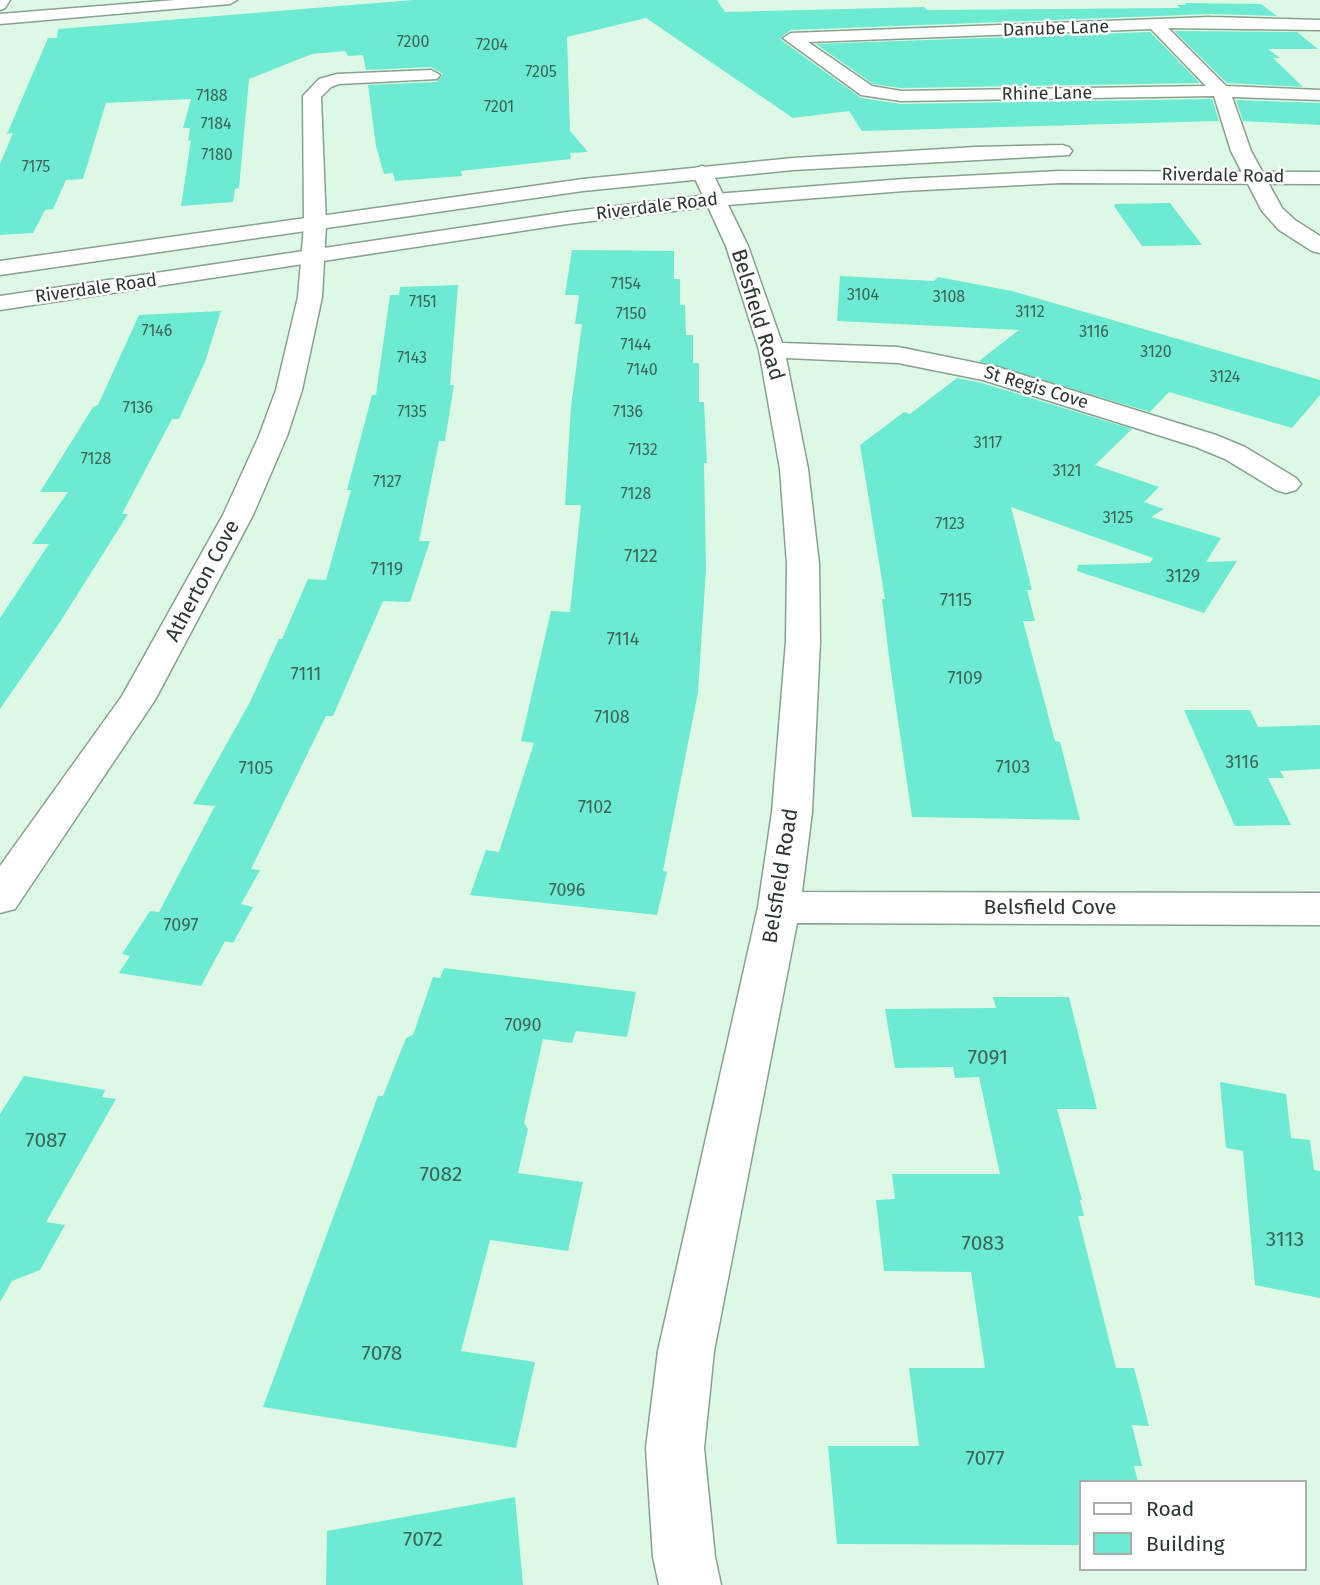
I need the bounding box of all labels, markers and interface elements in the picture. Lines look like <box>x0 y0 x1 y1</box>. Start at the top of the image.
street label: Danube Lane <box>1002 16 1110 42</box>
house number: 7200 <box>397 33 429 53</box>
house number: 7204 <box>476 36 508 56</box>
house number: 7205 <box>525 63 557 83</box>
street label: Rhine Lane <box>1002 82 1092 106</box>
house number: 7188 <box>196 87 228 107</box>
house number: 7201 <box>484 98 514 118</box>
house number: 7184 <box>200 115 232 135</box>
house number: 7180 <box>201 146 233 166</box>
house number: 7175 <box>22 158 50 178</box>
street label: Riverdale Road <box>1162 164 1284 188</box>
street label: Riverdale Road <box>595 189 719 225</box>
street label: Belsfield Road <box>725 246 789 384</box>
street label: Riverdale Road <box>34 270 158 308</box>
house number: 7154 <box>611 275 641 295</box>
house number: 3104 <box>847 286 879 306</box>
house number: 3108 <box>933 288 965 308</box>
house number: 7151 <box>409 293 437 313</box>
house number: 3112 <box>1015 303 1045 323</box>
house number: 7150 <box>616 305 646 325</box>
house number: 7146 <box>142 322 172 342</box>
house number: 3116 <box>1079 323 1109 343</box>
house number: 7144 <box>621 336 651 356</box>
house number: 3120 <box>1140 343 1172 363</box>
house number: 7143 <box>397 349 427 369</box>
house number: 7140 <box>626 361 658 381</box>
street label: St Regis Cove <box>981 362 1091 414</box>
house number: 3124 <box>1210 368 1240 388</box>
house number: 7136 <box>123 399 153 419</box>
house number: 7135 <box>397 403 427 423</box>
house number: 7136 <box>613 403 643 423</box>
house number: 3117 <box>974 434 1002 454</box>
house number: 7132 <box>628 441 658 461</box>
house number: 7128 <box>81 450 111 470</box>
house number: 3121 <box>1053 462 1081 482</box>
house number: 7127 <box>373 473 401 493</box>
house number: 7128 <box>621 485 651 505</box>
house number: 3125 <box>1103 509 1133 529</box>
house number: 7123 <box>935 515 965 535</box>
street label: Atherton Cove <box>160 516 246 646</box>
house number: 7122 <box>624 546 658 568</box>
house number: 7119 <box>371 559 403 581</box>
house number: 3129 <box>1166 566 1200 588</box>
house number: 7115 <box>940 590 972 612</box>
house number: 7114 <box>607 629 639 651</box>
house number: 7111 <box>291 664 321 686</box>
house number: 7109 <box>948 668 982 690</box>
house number: 7108 <box>594 707 630 729</box>
house number: 3116 <box>1225 752 1259 774</box>
house number: 7103 <box>996 757 1030 779</box>
house number: 7105 <box>239 758 273 780</box>
house number: 7102 <box>578 797 612 819</box>
street label: Belsfield Road <box>758 807 804 945</box>
house number: 7096 <box>549 880 585 902</box>
street label: Belsfield Cove <box>983 895 1117 921</box>
house number: 7097 <box>164 915 198 937</box>
house number: 7090 <box>504 1015 542 1037</box>
house number: 7091 <box>968 1045 1008 1071</box>
house number: 7087 <box>25 1128 67 1154</box>
house number: 7082 <box>420 1162 462 1188</box>
house number: 3113 <box>1266 1227 1304 1253</box>
house number: 7083 <box>962 1231 1004 1257</box>
house number: 7078 <box>362 1341 402 1367</box>
house number: 7077 <box>965 1446 1005 1472</box>
legend <box>1078 1480 1306 1571</box>
text: Road <box>1146 1496 1194 1522</box>
house number: 7072 <box>403 1527 443 1553</box>
text: Building <box>1146 1531 1225 1557</box>

